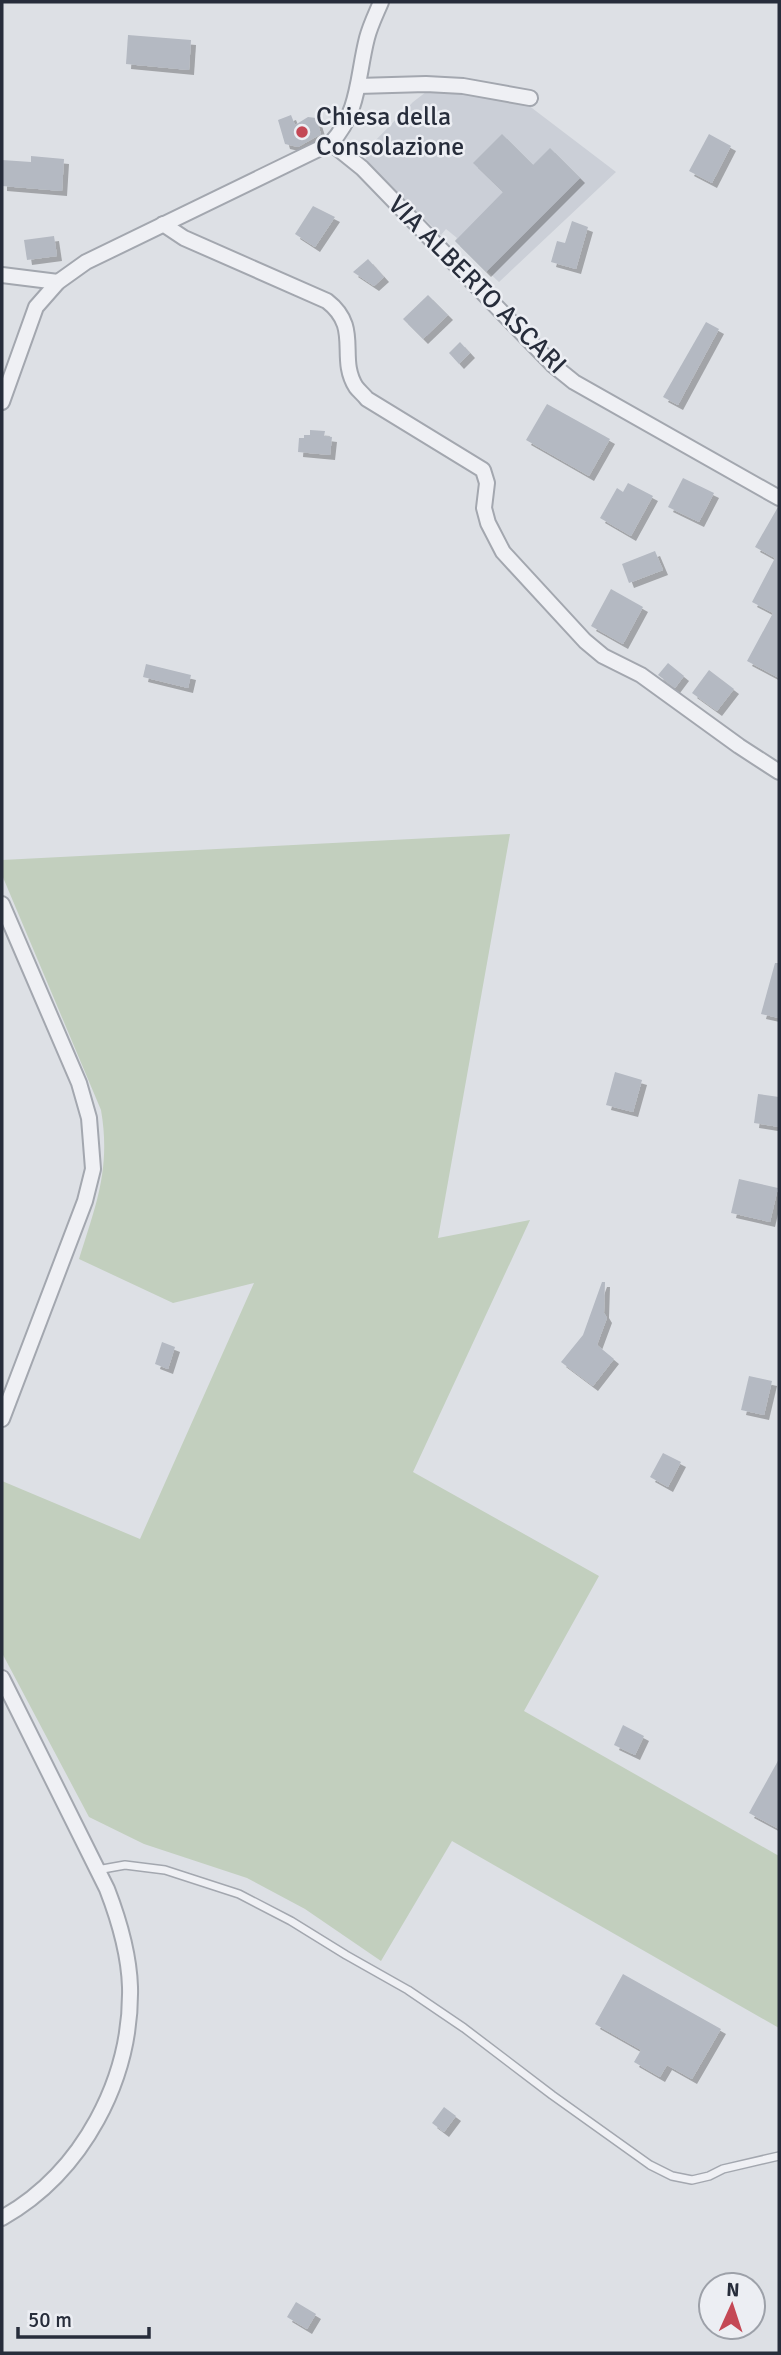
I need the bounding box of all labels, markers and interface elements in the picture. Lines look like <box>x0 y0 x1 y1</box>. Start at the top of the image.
place label: Chiesa della Consolazione <box>316 101 464 163</box>
marker: Chiesa della Consolazione <box>294 124 310 140</box>
street label: VIA ALBERTO ASCARI <box>381 189 573 381</box>
north arrow <box>697 2271 767 2341</box>
text: N <box>726 2278 740 2302</box>
scale bar <box>18 2296 149 2340</box>
text: 50 m <box>28 2307 72 2333</box>

